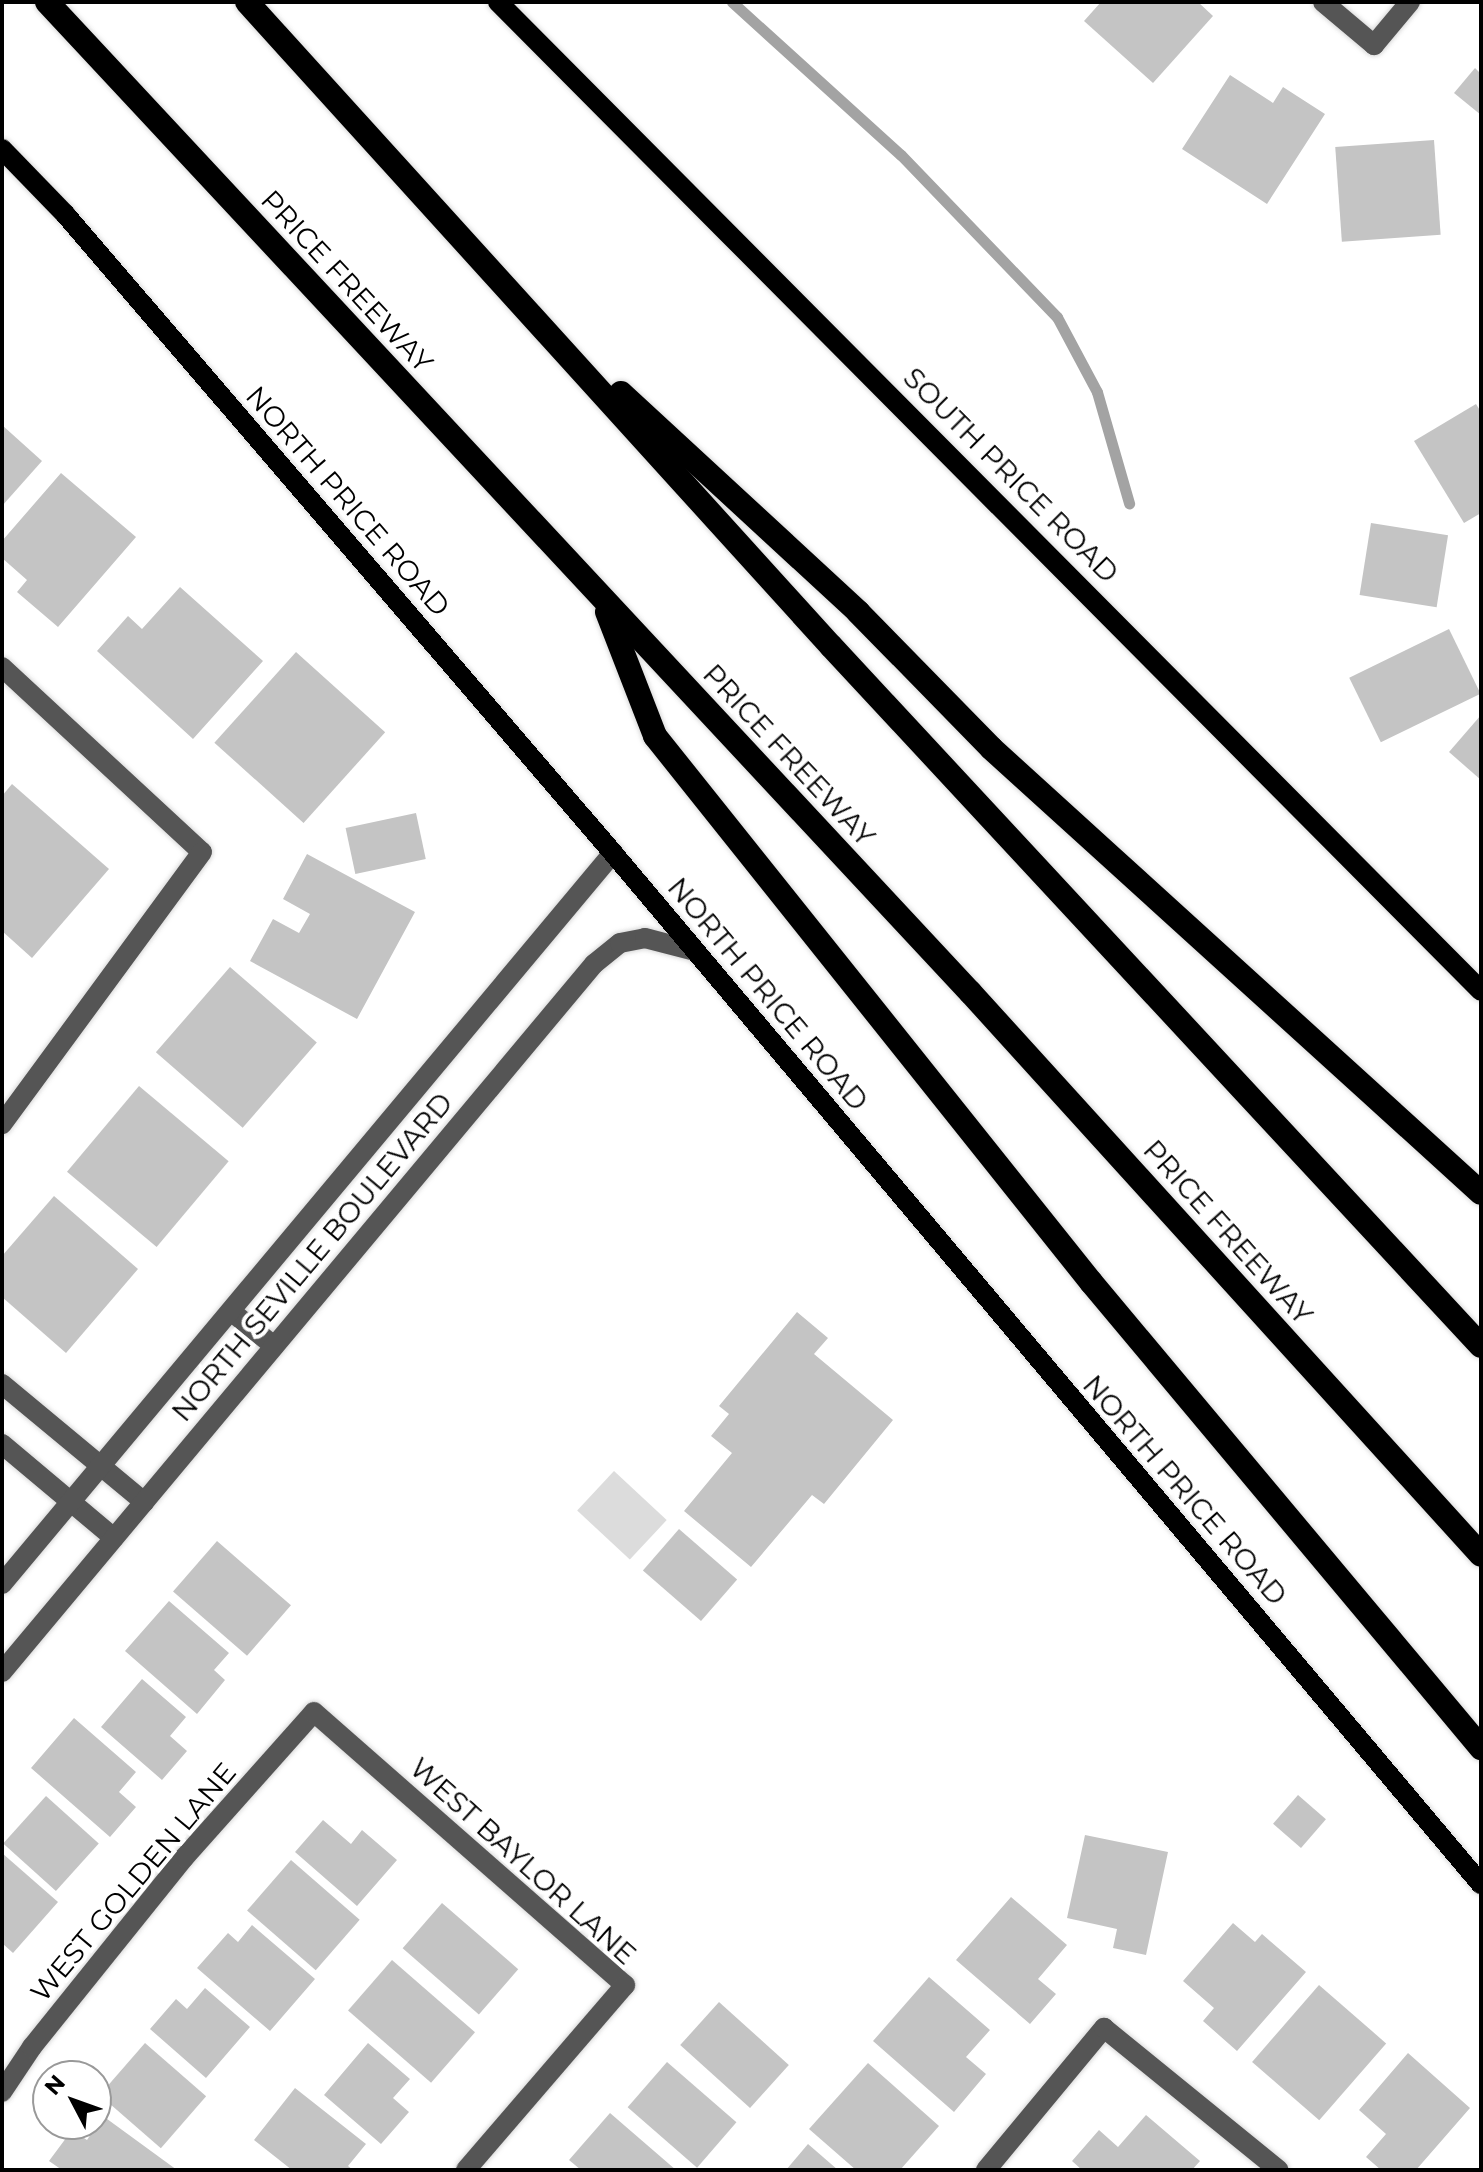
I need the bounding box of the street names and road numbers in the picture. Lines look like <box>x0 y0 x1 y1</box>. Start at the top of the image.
street label: PRICE FREEWAY <box>254 183 440 379</box>
street label: SOUTH PRICE ROAD <box>897 361 1125 589</box>
street label: NORTH PRICE ROAD <box>239 379 457 623</box>
street label: PRICE FREEWAY <box>696 657 882 853</box>
street label: NORTH PRICE ROAD <box>661 871 875 1117</box>
street label: NORTH SEVILLE BOULEVARD <box>165 1086 459 1428</box>
street label: PRICE FREEWAY <box>1136 1133 1320 1331</box>
street label: NORTH PRICE ROAD <box>1076 1368 1294 1612</box>
street label: WEST BAYLOR LANE <box>403 1751 643 1971</box>
street label: WEST GOLDEN LANE <box>23 1756 243 2008</box>

